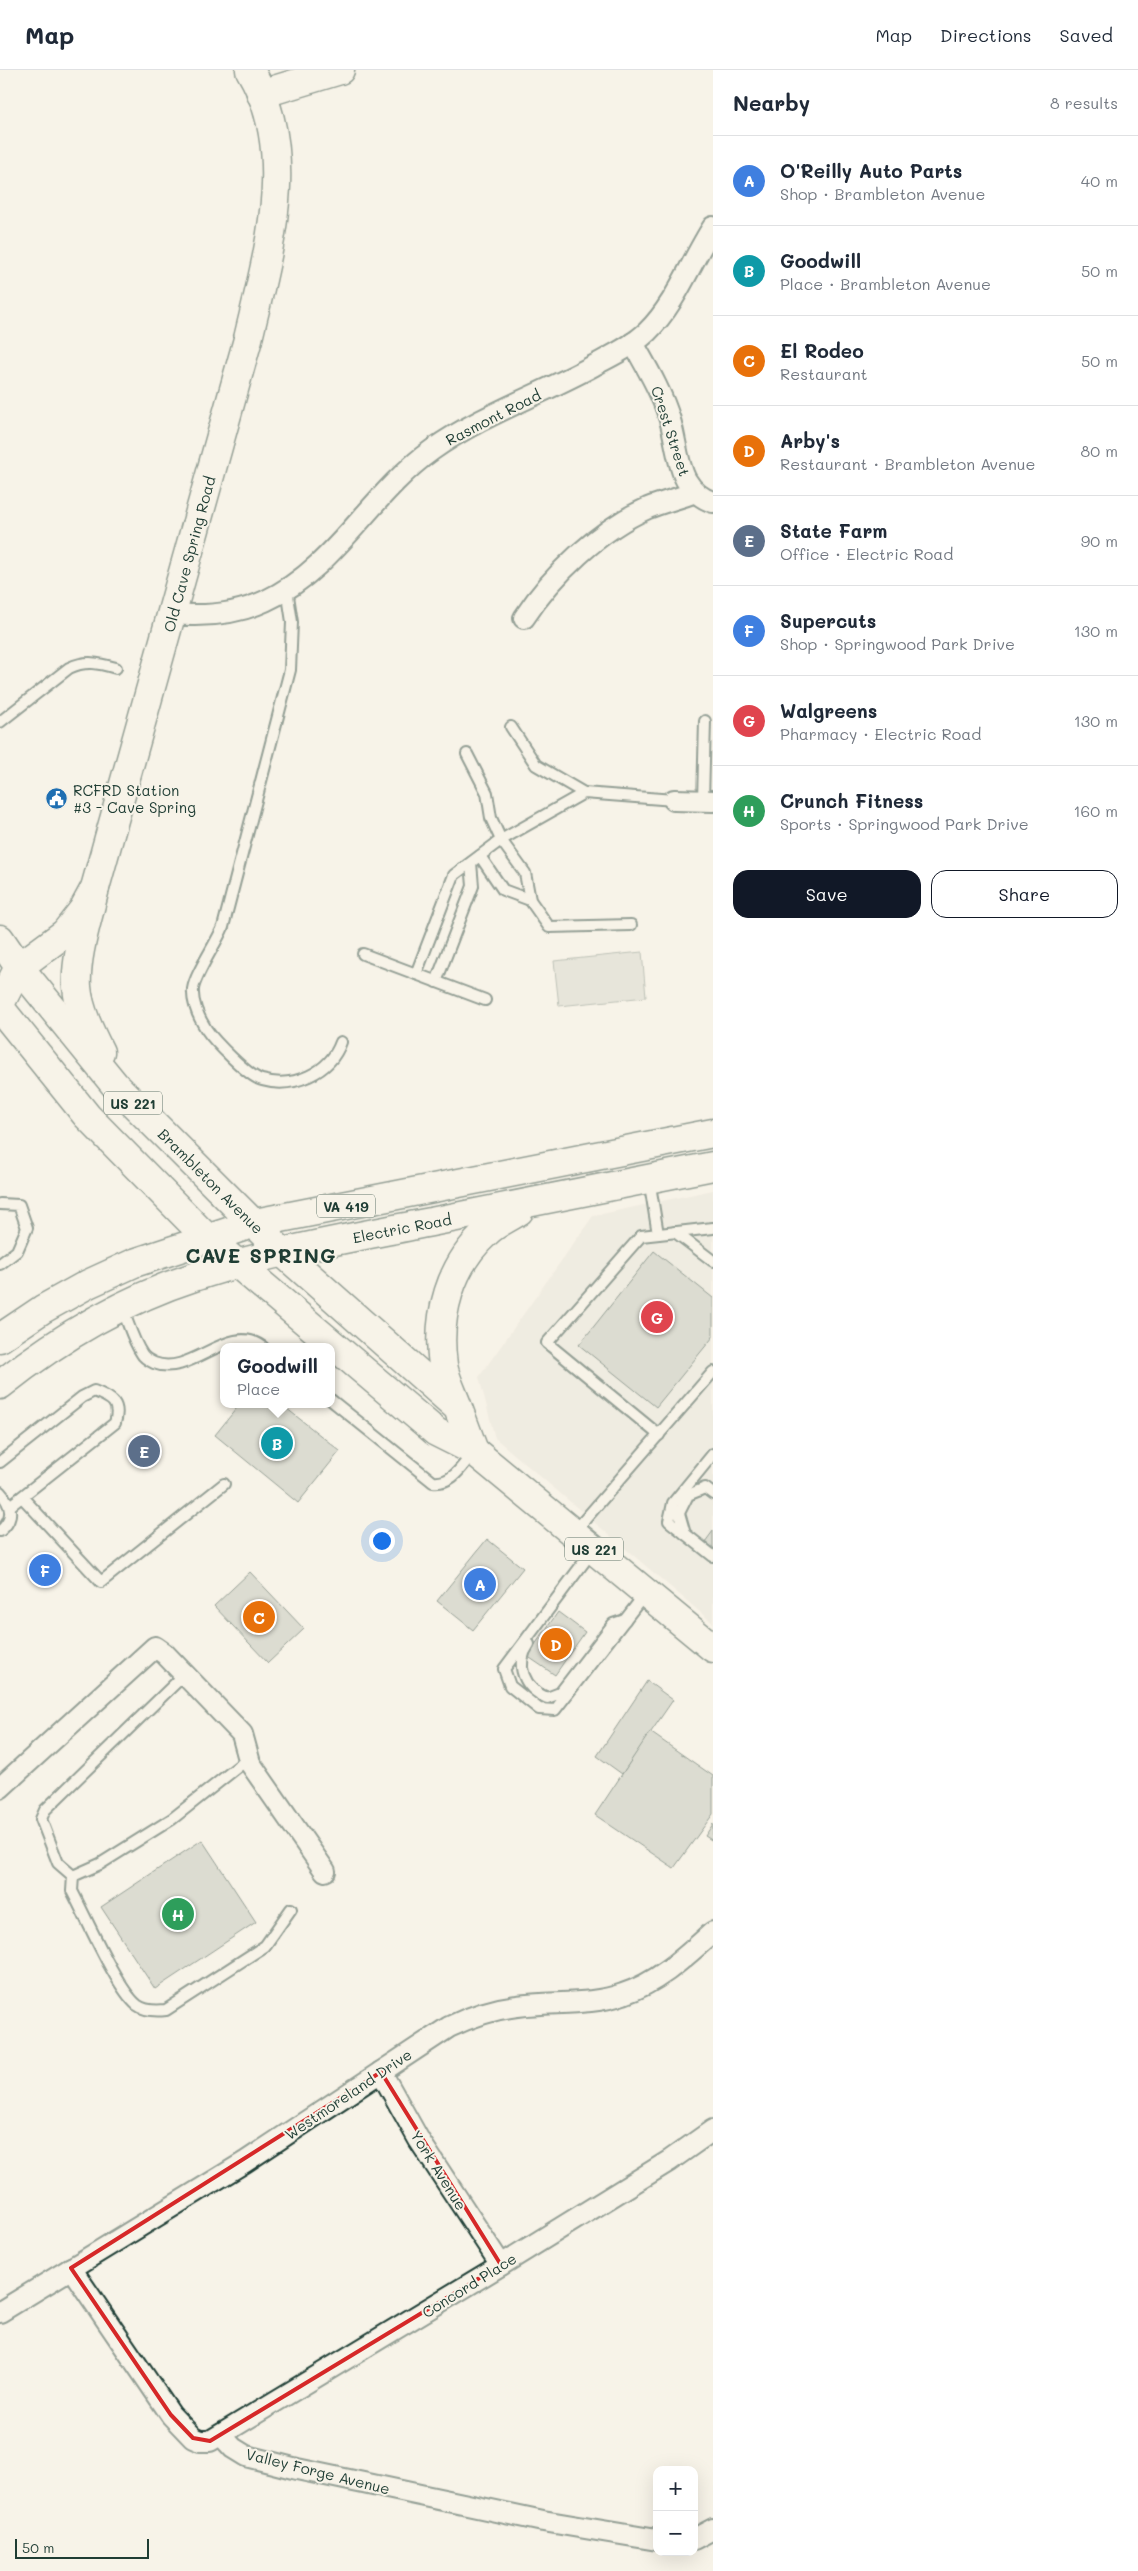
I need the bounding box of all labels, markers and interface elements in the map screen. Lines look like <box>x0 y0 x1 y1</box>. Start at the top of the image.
text: Map <box>25 19 74 50</box>
text: Map <box>875 23 912 47</box>
text: Directions <box>940 23 1032 47</box>
text: Saved <box>1060 23 1113 47</box>
text: Nearby <box>733 89 810 116</box>
text: 8 results <box>1050 92 1118 113</box>
text: O'Reilly Auto Parts <box>780 158 962 183</box>
text: A <box>743 170 755 191</box>
text: 40 m <box>1081 170 1118 191</box>
text: Shop · Brambleton Avenue <box>780 183 985 204</box>
text: Goodwill <box>780 248 861 273</box>
text: B <box>744 260 754 281</box>
text: 50 m <box>1081 260 1118 281</box>
text: Place · Brambleton Avenue <box>780 273 991 294</box>
text: El Rodeo <box>780 338 864 363</box>
text: C <box>743 350 755 371</box>
text: 50 m <box>1081 350 1118 371</box>
text: Restaurant <box>780 363 868 384</box>
street label: Crest Street <box>647 383 695 479</box>
street label: Rasmont Road <box>442 384 544 450</box>
text: Arby's <box>780 428 840 453</box>
text: D <box>743 440 755 461</box>
text: 80 m <box>1081 440 1118 461</box>
text: Restaurant · Brambleton Avenue <box>780 453 1036 474</box>
street label: Old Cave Spring Road <box>159 474 219 634</box>
text: State Farm <box>780 518 887 543</box>
text: E <box>744 530 754 551</box>
text: 90 m <box>1081 530 1118 551</box>
text: Office · Electric Road <box>780 543 953 564</box>
text: Supercuts <box>780 608 876 633</box>
text: F <box>744 620 754 641</box>
text: 130 m <box>1074 620 1118 641</box>
text: Shop · Springwood Park Drive <box>780 633 1015 654</box>
text: Walgreens <box>780 698 877 723</box>
text: G <box>743 710 755 731</box>
text: 130 m <box>1074 710 1118 731</box>
text: Pharmacy · Electric Road <box>780 723 981 744</box>
place label: RCFRD Station #3 - Cave Spring <box>73 780 196 817</box>
public building icon: RCFRD Station #3 - Cave Spring <box>45 787 69 811</box>
text: Crunch Fitness <box>780 788 923 813</box>
text: H <box>743 800 755 821</box>
text: 160 m <box>1073 800 1118 821</box>
text: Sports · Springwood Park Drive <box>780 813 1029 834</box>
button: Save <box>733 870 921 918</box>
button: Share <box>931 870 1118 918</box>
road number: US 221 <box>104 1091 162 1114</box>
street label: Brambleton Avenue <box>154 1124 268 1238</box>
road number: VA 419 <box>317 1194 375 1218</box>
street label: Electric Road <box>351 1209 453 1247</box>
district label: CAVE SPRING <box>186 1242 336 1268</box>
pin: G <box>641 1298 673 1336</box>
popup <box>220 1343 335 1408</box>
text: Goodwill <box>237 1353 318 1378</box>
text: Place <box>237 1378 280 1399</box>
pin: B <box>261 1424 293 1462</box>
pin: E <box>128 1432 160 1470</box>
your location <box>369 1528 395 1554</box>
road number: US 221 <box>565 1538 623 1560</box>
pin: F <box>29 1551 61 1589</box>
pin: A <box>464 1565 496 1603</box>
pin: C <box>243 1598 275 1636</box>
pin: D <box>540 1625 572 1663</box>
pin: H <box>162 1895 194 1933</box>
street label: Westmoreland Drive <box>280 2044 416 2144</box>
street label: York Avenue <box>406 2126 472 2214</box>
street label: Concord Place <box>418 2248 520 2322</box>
street label: Valley Forge Avenue <box>244 2443 392 2499</box>
map controls <box>653 2466 698 2556</box>
button: + <box>653 2466 698 2511</box>
button: − <box>653 2511 698 2556</box>
scale bar <box>15 2536 149 2559</box>
text: 50 m <box>22 2538 54 2557</box>

